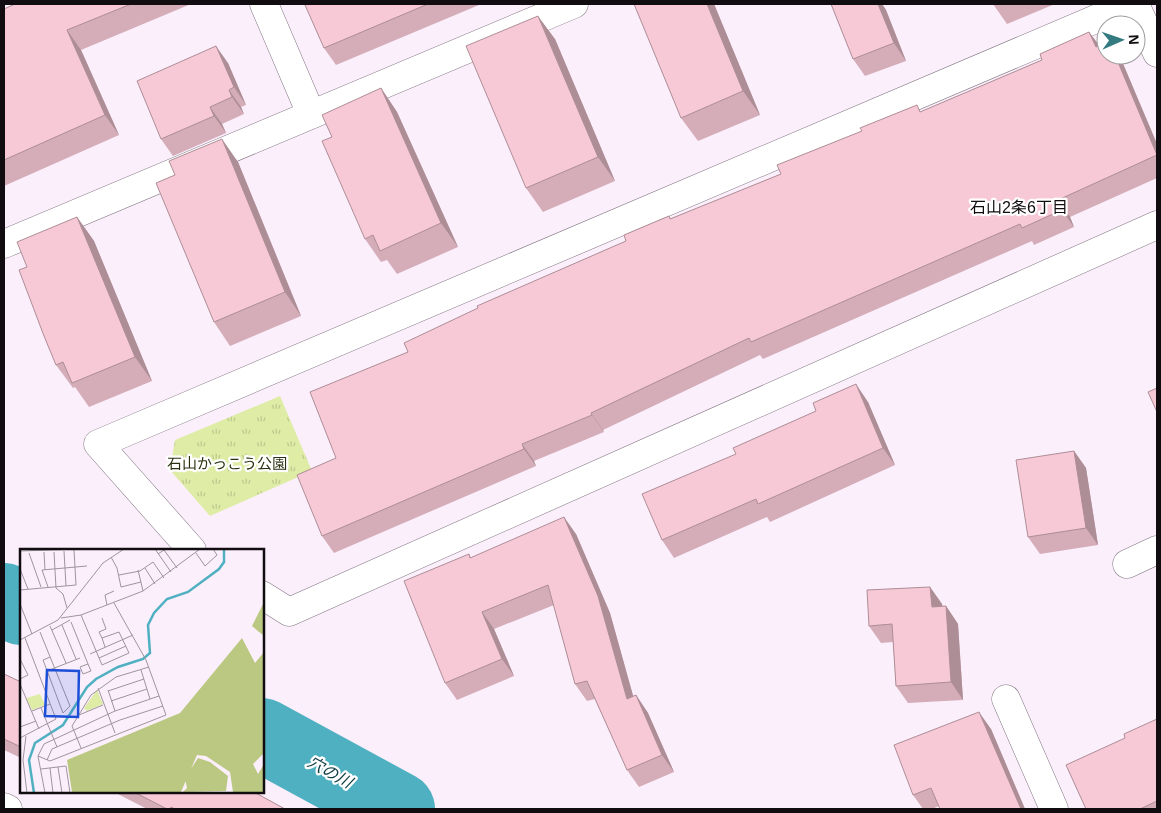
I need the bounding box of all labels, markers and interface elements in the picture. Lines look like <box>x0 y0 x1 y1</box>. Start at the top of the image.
north arrow <box>1096 15 1146 65</box>
text: N <box>1126 34 1142 45</box>
district label: 石山2条6丁目 <box>970 199 1068 216</box>
park label: 石山かっこう公園 <box>167 455 287 472</box>
inset map <box>20 549 264 793</box>
water label: 穴の川 <box>305 753 357 792</box>

